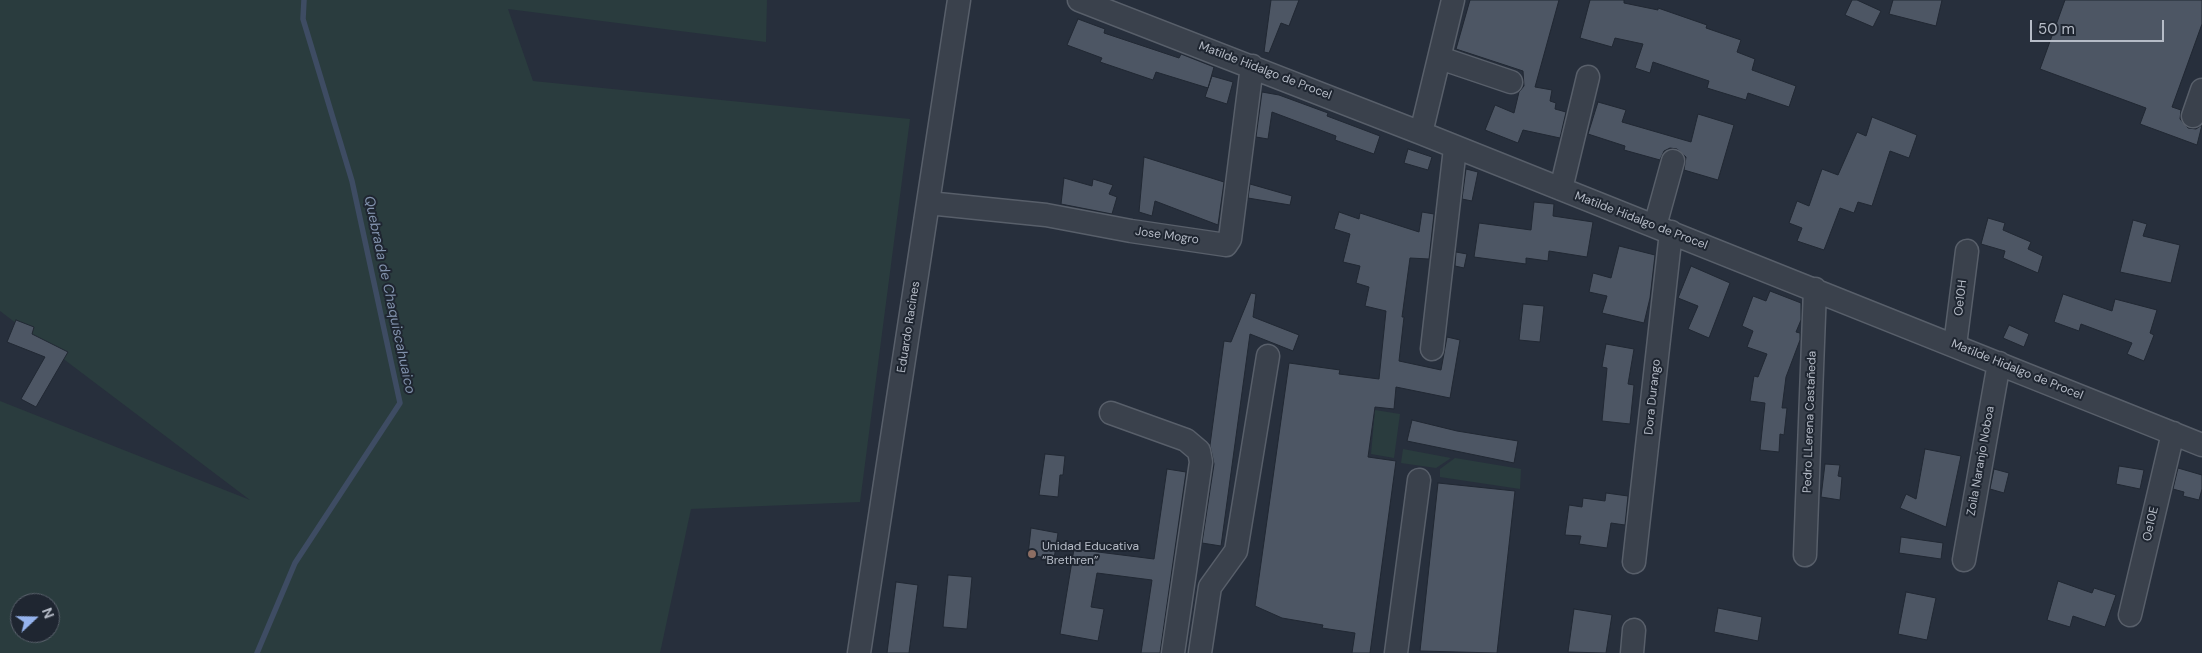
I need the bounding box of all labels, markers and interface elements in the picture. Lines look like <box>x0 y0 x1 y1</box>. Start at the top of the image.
scale bar <box>2032 10 2166 42</box>
text: 50 m <box>2038 19 2075 39</box>
street label: Matilde Hidalgo de Procel <box>1197 39 1333 103</box>
street label: Matilde Hidalgo de Procel <box>1573 189 1709 253</box>
water label: Quebrada de Chaquiscahuaico <box>360 195 418 395</box>
street label: Jose Mogro <box>1134 224 1200 248</box>
street label: Oe10H <box>1952 279 1970 317</box>
street label: Eduardo Racines <box>895 280 923 374</box>
street label: Matilde Hidalgo de Procel <box>1949 337 2085 403</box>
street label: Pedro LLerena Castañeda <box>1800 351 1820 493</box>
street label: Dora Durango <box>1642 358 1664 436</box>
street label: Zoila Naranjo Noboa <box>1964 405 1998 517</box>
street label: Oe10E <box>2140 505 2162 543</box>
place label: Unidad Educativa “Brethren” <box>1042 540 1139 568</box>
marker: Unidad Educativa “Brethren” <box>1026 548 1038 560</box>
north arrow <box>10 593 60 643</box>
text: N <box>38 605 58 621</box>

